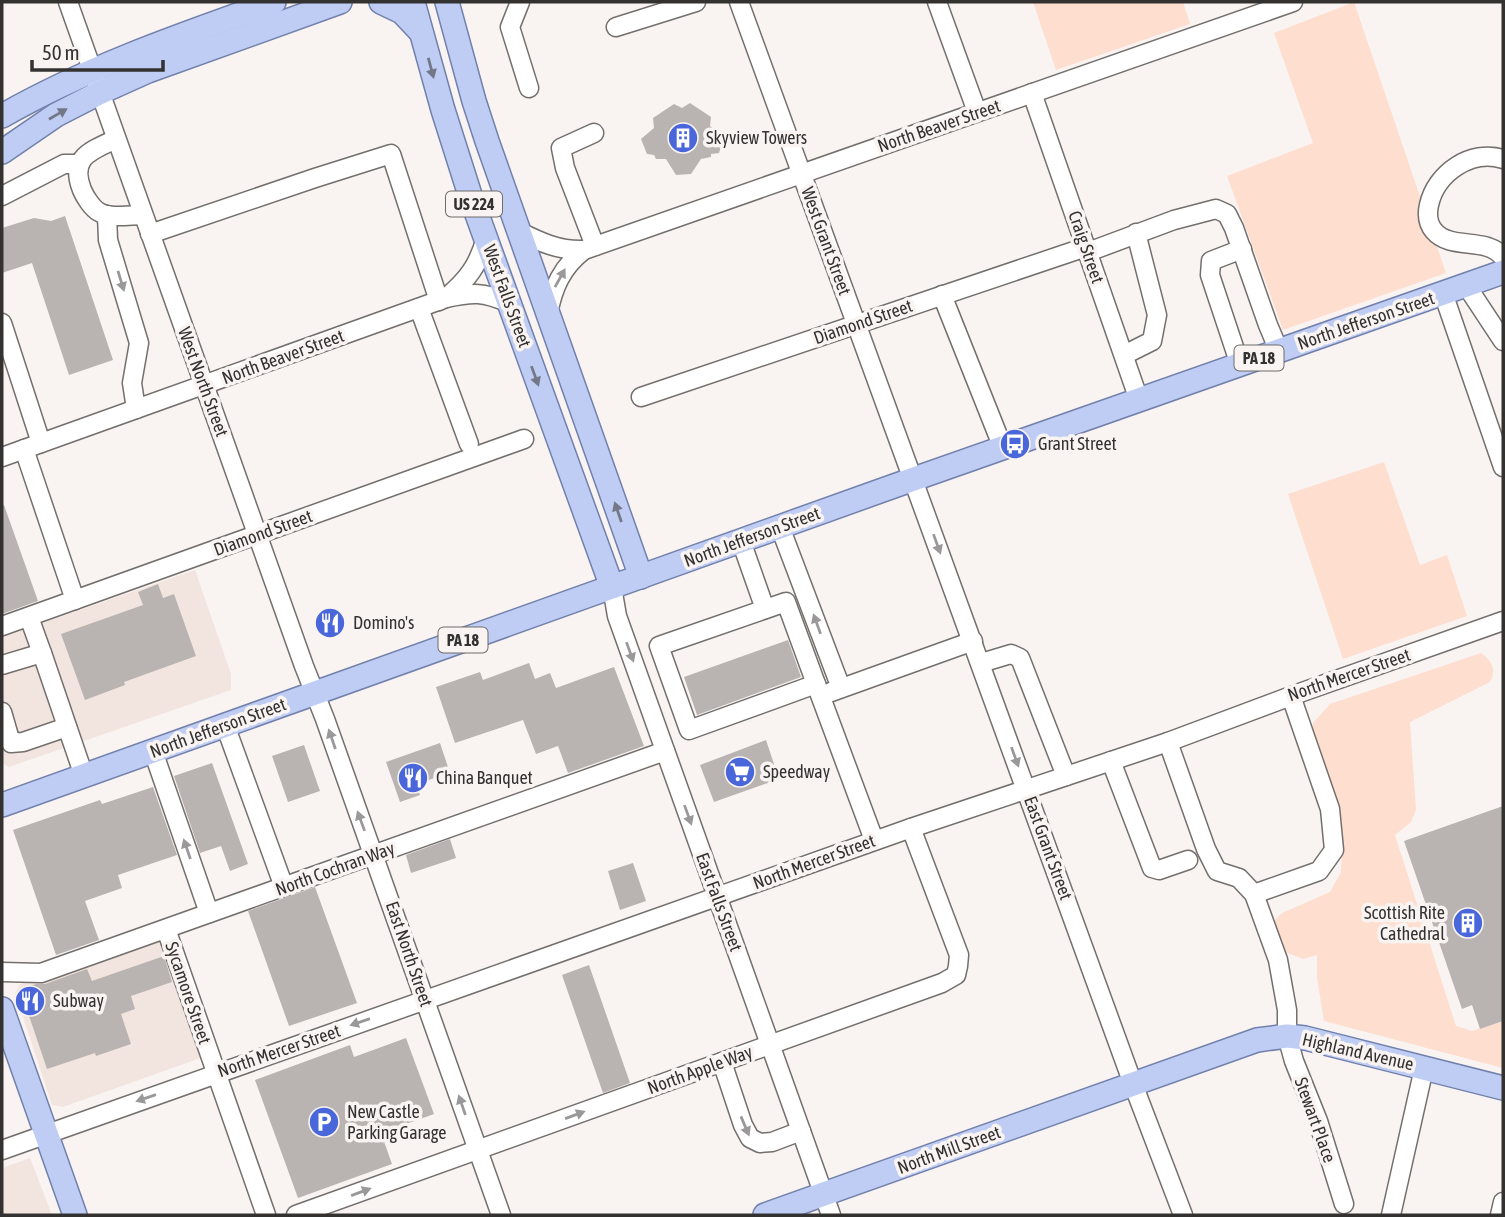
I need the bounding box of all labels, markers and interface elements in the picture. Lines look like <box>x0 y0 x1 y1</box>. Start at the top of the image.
scale bar <box>32 28 163 72</box>
text: 50 m <box>42 40 80 64</box>
one-way arrow <box>426 57 437 79</box>
street label: North Beaver Street <box>875 95 1003 156</box>
one-way arrow <box>49 108 68 120</box>
building icon: Skyview Towers <box>666 121 700 155</box>
place label: Skyview Towers <box>706 127 807 148</box>
street label: West Grant Street <box>797 184 856 298</box>
road number: US 224 <box>446 192 502 216</box>
street label: Craig Street <box>1064 208 1109 286</box>
street label: West Falls Street <box>479 242 536 350</box>
one-way arrow <box>554 268 566 288</box>
one-way arrow <box>116 271 126 292</box>
street label: North Jefferson Street <box>1295 287 1437 354</box>
street label: Diamond Street <box>811 295 915 348</box>
street label: West North Street <box>174 324 233 439</box>
street label: North Beaver Street <box>219 325 347 388</box>
road number: PA 18 <box>1234 346 1284 370</box>
one-way arrow <box>530 365 541 386</box>
bus stop icon: Grant Street <box>998 427 1032 461</box>
place label: Grant Street <box>1038 433 1117 454</box>
one-way arrow <box>612 502 623 523</box>
street label: North Jefferson Street <box>681 502 823 571</box>
street label: Diamond Street <box>211 505 315 560</box>
one-way arrow <box>931 533 942 554</box>
restaurant icon: Domino's <box>313 606 347 640</box>
place label: Domino's <box>353 612 414 633</box>
one-way arrow <box>811 614 822 635</box>
road number: PA 18 <box>438 628 488 652</box>
one-way arrow <box>625 642 636 663</box>
street label: North Mercer Street <box>1285 644 1413 705</box>
street label: North Jefferson Street <box>147 693 289 762</box>
one-way arrow <box>326 728 337 749</box>
one-way arrow <box>1010 747 1021 768</box>
supermarket icon: Speedway <box>723 755 757 789</box>
restaurant icon: China Banquet <box>396 761 430 795</box>
place label: Speedway <box>763 761 830 782</box>
place label: China Banquet <box>436 767 533 788</box>
street label: East Grant Street <box>1020 793 1077 903</box>
one-way arrow <box>683 805 694 826</box>
one-way arrow <box>356 810 367 831</box>
street label: North Mercer Street <box>750 830 878 893</box>
street label: North Cochran Way <box>272 837 397 900</box>
one-way arrow <box>181 838 192 859</box>
street label: East Falls Street <box>692 850 747 954</box>
street label: East North Street <box>382 898 437 1009</box>
place label: Scottish Rite Cathedral <box>1364 902 1445 944</box>
building icon: Scottish Rite Cathedral <box>1451 906 1485 940</box>
street label: Sycamore Street <box>161 939 216 1047</box>
restaurant icon: Subway <box>13 984 47 1018</box>
place label: Subway <box>53 990 104 1011</box>
one-way arrow <box>350 1017 371 1028</box>
street label: North Mercer Street <box>215 1020 343 1081</box>
street label: Highland Avenue <box>1300 1028 1416 1075</box>
street label: North Apple Way <box>645 1041 755 1098</box>
street label: Stewart Place <box>1290 1074 1341 1165</box>
one-way arrow <box>135 1093 156 1104</box>
one-way arrow <box>456 1094 467 1115</box>
place label: New Castle Parking Garage <box>347 1101 446 1143</box>
parking icon: New Castle Parking Garage <box>307 1105 341 1139</box>
one-way arrow <box>564 1110 585 1121</box>
one-way arrow <box>739 1116 751 1136</box>
street label: North Mill Street <box>894 1121 1003 1178</box>
one-way arrow <box>350 1186 371 1197</box>

